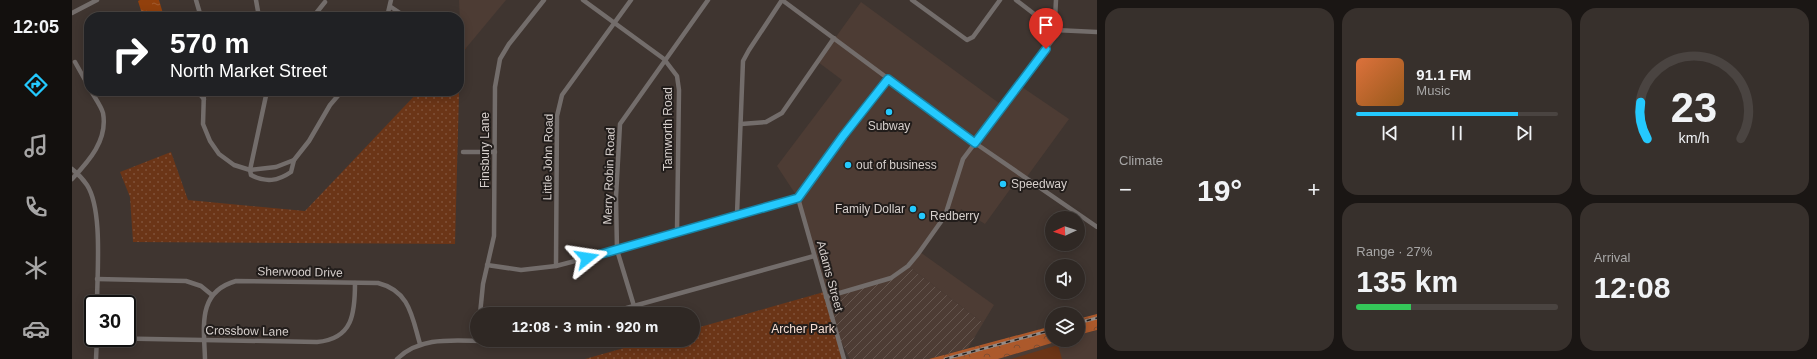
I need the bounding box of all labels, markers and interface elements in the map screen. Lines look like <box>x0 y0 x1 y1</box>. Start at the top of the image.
pin <box>1029 8 1063 49</box>
icon: arrive <box>1035 14 1057 36</box>
text: 12:05 <box>13 17 59 37</box>
icon: right <box>104 28 156 80</box>
text: 570 m <box>170 28 249 59</box>
text: North Market Street <box>170 61 327 81</box>
text: 91.1 FM <box>1416 66 1471 83</box>
icon: directions <box>22 71 50 99</box>
text: Music <box>1416 83 1450 98</box>
text: 23 <box>1671 84 1717 131</box>
street label: Tamworth Road <box>661 87 675 171</box>
marker: Subway <box>884 107 894 117</box>
street label: Finsbury Lane <box>478 112 492 188</box>
street label: Little John Road <box>540 114 556 200</box>
place label: Subway <box>868 119 910 133</box>
icon: previous <box>1379 122 1401 144</box>
icon: pause <box>1446 122 1468 144</box>
icon: next <box>1513 122 1535 144</box>
street label: Merry Robin Road <box>600 127 618 225</box>
text: km/h <box>1679 130 1710 146</box>
icon: music <box>22 132 50 160</box>
text: Climate <box>1119 153 1163 168</box>
place label: out of business <box>856 158 937 172</box>
marker: out of business <box>843 160 853 170</box>
text: 19° <box>1197 174 1242 207</box>
place label: Speedway <box>1011 177 1067 191</box>
text: − <box>1119 177 1132 202</box>
text: + <box>1307 177 1320 202</box>
marker: Speedway <box>998 179 1008 189</box>
icon: phone <box>22 193 50 221</box>
place label: Family Dollar <box>835 202 905 216</box>
marker: Family Dollar <box>908 204 918 214</box>
place label: Redberry <box>930 209 979 223</box>
marker: Redberry <box>917 211 927 221</box>
north arrow <box>1045 211 1085 251</box>
map controls <box>1045 211 1085 347</box>
position arrow <box>566 237 608 279</box>
street label: Adams Street <box>814 239 846 314</box>
text: Range · 27% <box>1356 244 1432 259</box>
text: Arrival <box>1594 250 1631 265</box>
icon: climate <box>22 254 50 282</box>
button: sound <box>1045 259 1085 299</box>
street label: Sherwood Drive <box>257 264 343 280</box>
text: 135 km <box>1356 265 1458 298</box>
text: 12:08 <box>1594 271 1670 304</box>
speed limit sign: 30 <box>84 295 136 347</box>
button: layers <box>1045 307 1085 347</box>
icon: car <box>22 315 50 343</box>
text: 12:08 · 3 min · 920 m <box>512 318 658 335</box>
park label: Archer Park <box>771 322 836 336</box>
street label: Crossbow Lane <box>205 323 289 339</box>

